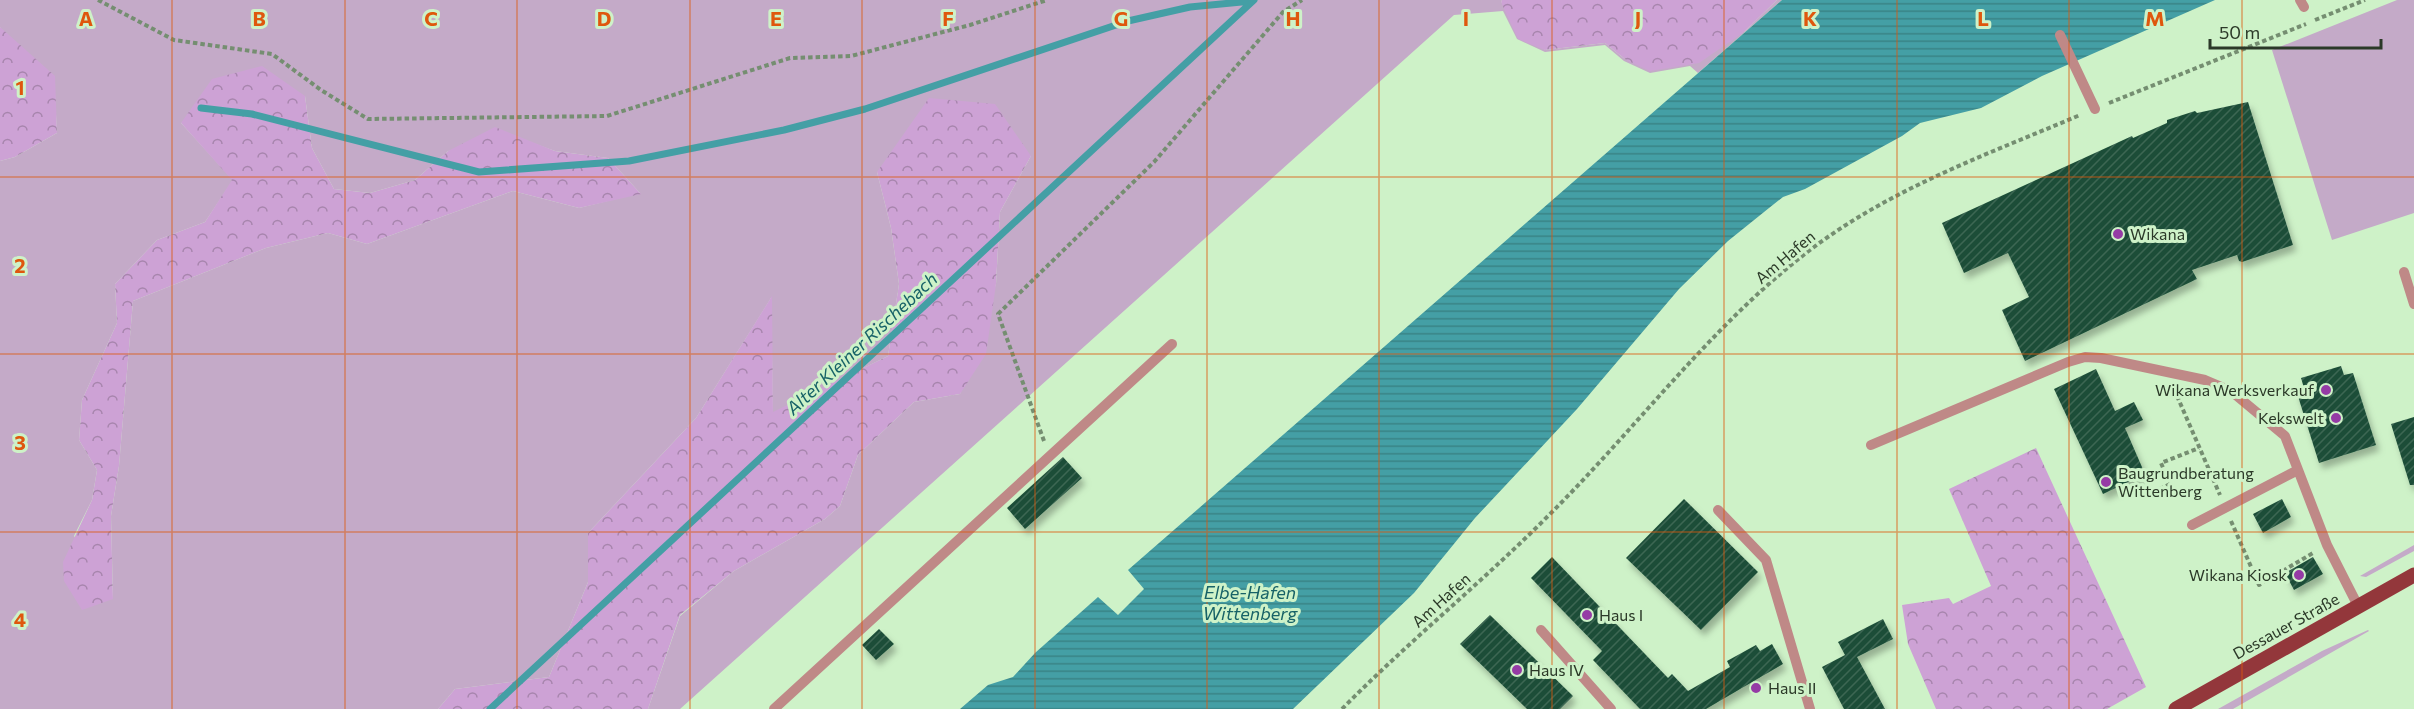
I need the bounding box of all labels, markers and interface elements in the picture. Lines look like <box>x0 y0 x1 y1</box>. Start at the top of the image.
text: A <box>79 6 93 30</box>
text: B <box>252 6 266 30</box>
text: C <box>424 6 438 30</box>
text: D <box>597 6 611 30</box>
text: E <box>770 6 782 30</box>
text: F <box>942 6 954 30</box>
text: G <box>1114 6 1128 30</box>
text: H <box>1286 6 1301 30</box>
text: I <box>1463 6 1469 30</box>
text: J <box>1635 6 1641 30</box>
text: K <box>1803 6 1817 30</box>
text: L <box>1977 6 1989 30</box>
text: M <box>2145 6 2165 30</box>
scale bar <box>2210 12 2381 50</box>
text: 50 m <box>2219 21 2260 43</box>
text: 1 <box>15 75 25 99</box>
place label: Wikana <box>2130 224 2185 243</box>
street label: Am Hafen <box>1751 226 1818 287</box>
marker: Wikana <box>2111 227 2125 241</box>
text: 2 <box>14 253 26 277</box>
water label: Alter Kleiner Rischebach <box>781 268 941 420</box>
place label: Wikana Werksverkauf <box>2155 380 2315 399</box>
marker: Wikana Werksverkauf <box>2319 383 2333 397</box>
place label: Kekswelt <box>2258 408 2324 427</box>
marker: Kekswelt <box>2329 411 2343 425</box>
text: 3 <box>14 430 26 454</box>
place label: Baugrundberatung Wittenberg <box>2118 463 2254 500</box>
marker: Baugrundberatung Wittenberg <box>2099 475 2113 489</box>
place label: Wikana Kiosk <box>2189 565 2287 584</box>
street label: Am Hafen <box>1408 568 1474 631</box>
marker: Wikana Kiosk <box>2292 568 2306 582</box>
water label: Elbe-Hafen Wittenberg <box>1203 581 1299 624</box>
street label: Dessauer Straße <box>2229 589 2342 663</box>
place label: Haus I <box>1599 605 1643 624</box>
text: 4 <box>14 607 26 631</box>
marker: Haus I <box>1580 608 1594 622</box>
place label: Haus IV <box>1529 660 1584 679</box>
marker: Haus IV <box>1510 663 1524 677</box>
place label: Haus II <box>1768 678 1817 697</box>
marker: Haus II <box>1749 681 1763 695</box>

